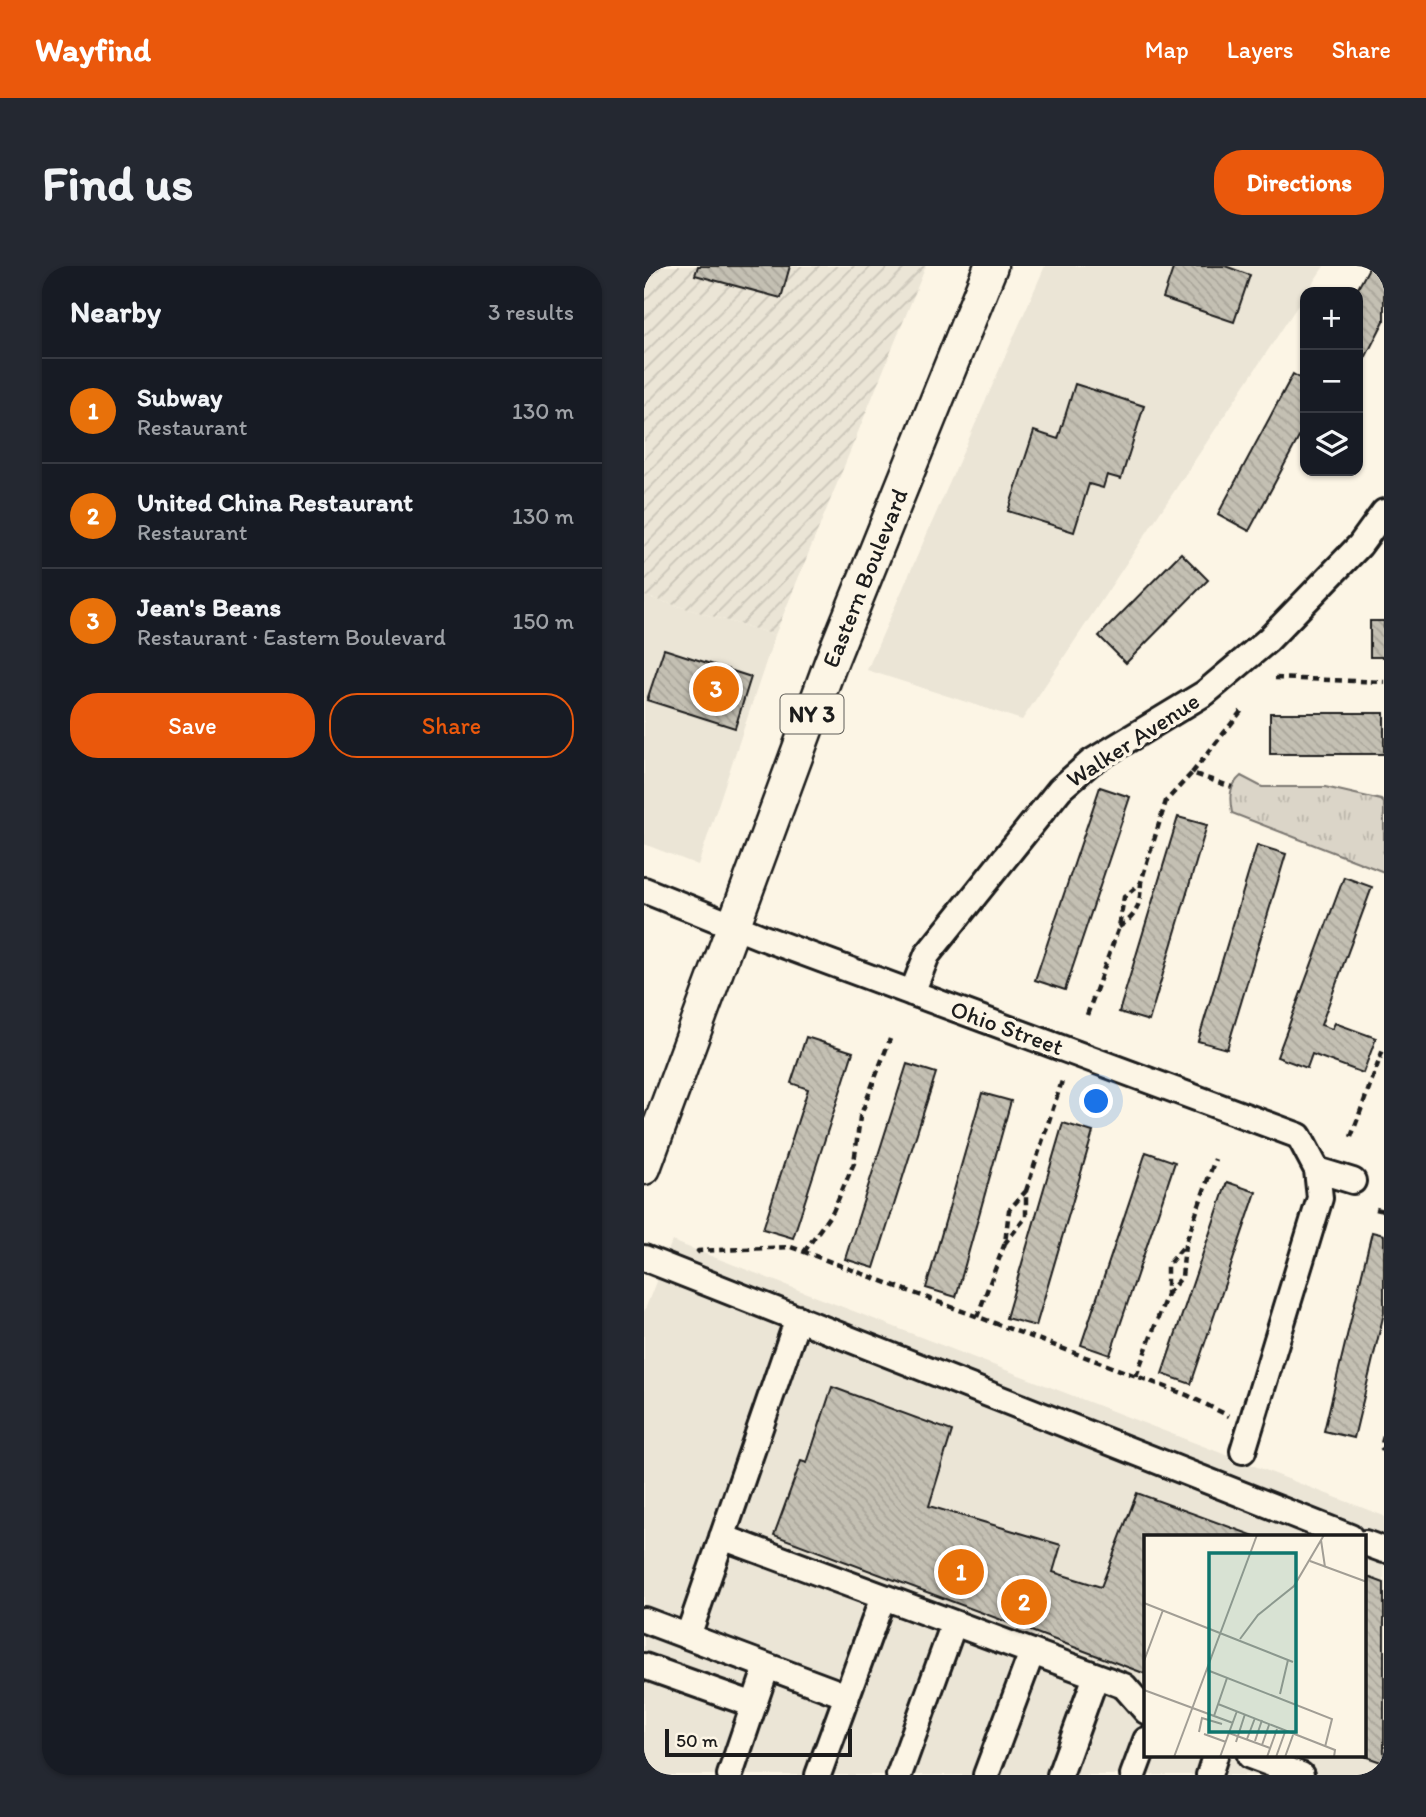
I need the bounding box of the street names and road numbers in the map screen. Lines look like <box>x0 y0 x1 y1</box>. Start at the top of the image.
street label: Eastern Boulevard <box>815 484 914 672</box>
street label: Walker Avenue <box>1061 686 1205 793</box>
road number: NY 3 <box>780 694 844 734</box>
street label: Ohio Street <box>947 994 1068 1061</box>

